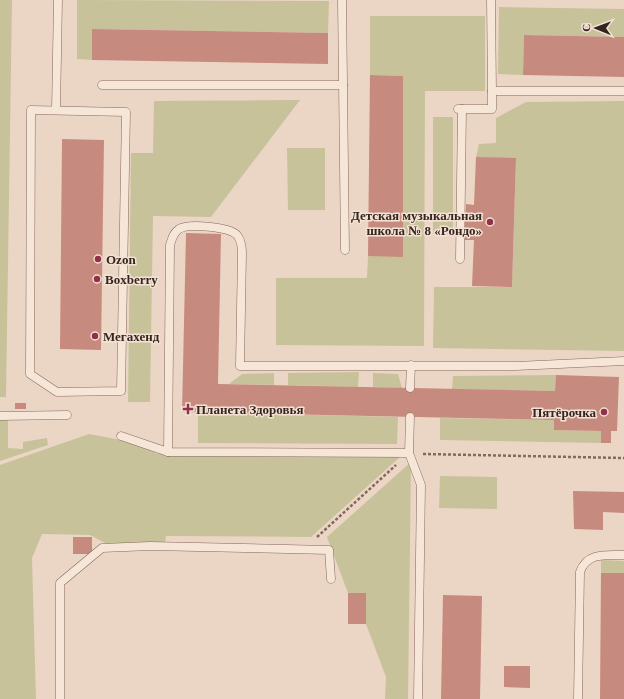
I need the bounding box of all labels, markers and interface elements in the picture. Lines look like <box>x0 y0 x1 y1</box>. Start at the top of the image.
north arrow <box>576 8 616 48</box>
text: С <box>580 24 592 32</box>
place label: Детская музыкальная школа № 8 «Рондо» <box>351 208 482 238</box>
marker: Детская музыкальная школа № 8 «Рондо» <box>485 217 495 227</box>
place label: Ozon <box>106 252 136 267</box>
marker: Ozon <box>93 254 103 264</box>
place label: Boxberry <box>105 272 158 287</box>
marker: Boxberry <box>92 274 102 284</box>
place label: Мегахенд <box>103 329 160 344</box>
marker: Мегахенд <box>90 331 100 341</box>
place label: Планета Здоровья <box>196 402 303 417</box>
marker: Планета Здоровья <box>183 404 193 414</box>
place label: Пятёрочка <box>532 405 596 420</box>
marker: Пятёрочка <box>599 407 609 417</box>

